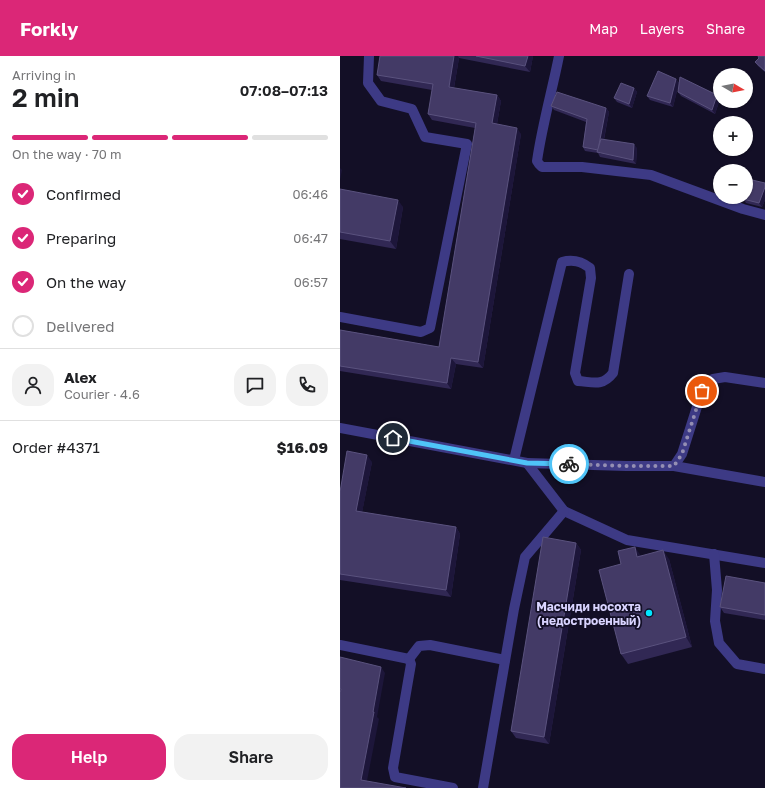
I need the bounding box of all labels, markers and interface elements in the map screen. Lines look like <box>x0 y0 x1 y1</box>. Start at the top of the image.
text: Forkly <box>20 17 78 40</box>
text: Map <box>589 20 618 37</box>
text: Layers <box>640 20 684 37</box>
text: Share <box>706 20 745 37</box>
text: Arriving in <box>12 67 76 83</box>
north arrow <box>713 68 753 108</box>
map controls <box>713 68 753 204</box>
text: 07:08–07:13 <box>240 81 328 99</box>
text: 2 min <box>12 82 80 113</box>
button: + <box>713 116 753 156</box>
text: On the way · 70 m <box>12 146 122 162</box>
button: − <box>713 164 753 204</box>
icon: check <box>12 183 34 205</box>
text: Confirmed <box>46 185 121 203</box>
text: 06:46 <box>292 186 328 202</box>
icon: check <box>12 227 34 249</box>
text: Preparing <box>46 229 116 247</box>
text: 06:47 <box>293 230 328 246</box>
icon: check <box>12 271 34 293</box>
text: On the way <box>46 273 126 291</box>
text: 06:57 <box>294 274 328 290</box>
text: Delivered <box>46 317 114 335</box>
button: person <box>12 364 54 406</box>
button: chat <box>234 364 276 406</box>
button: phone <box>286 364 328 406</box>
text: Alex <box>64 368 97 386</box>
pin <box>685 374 719 408</box>
icon: bag <box>691 380 713 402</box>
text: Courier · 4.6 <box>64 386 140 402</box>
pin <box>376 421 410 455</box>
icon: home <box>382 427 404 449</box>
text: Order #4371 <box>12 438 100 456</box>
text: $16.09 <box>277 438 328 456</box>
courier <box>549 444 589 484</box>
icon: bike <box>558 453 580 475</box>
place label: Масчиди носохта (недостроенный) <box>536 599 641 628</box>
marker: Масчиди носохта (недостроенный) <box>644 608 654 618</box>
button: Help <box>12 734 166 780</box>
button: Share <box>174 734 328 780</box>

